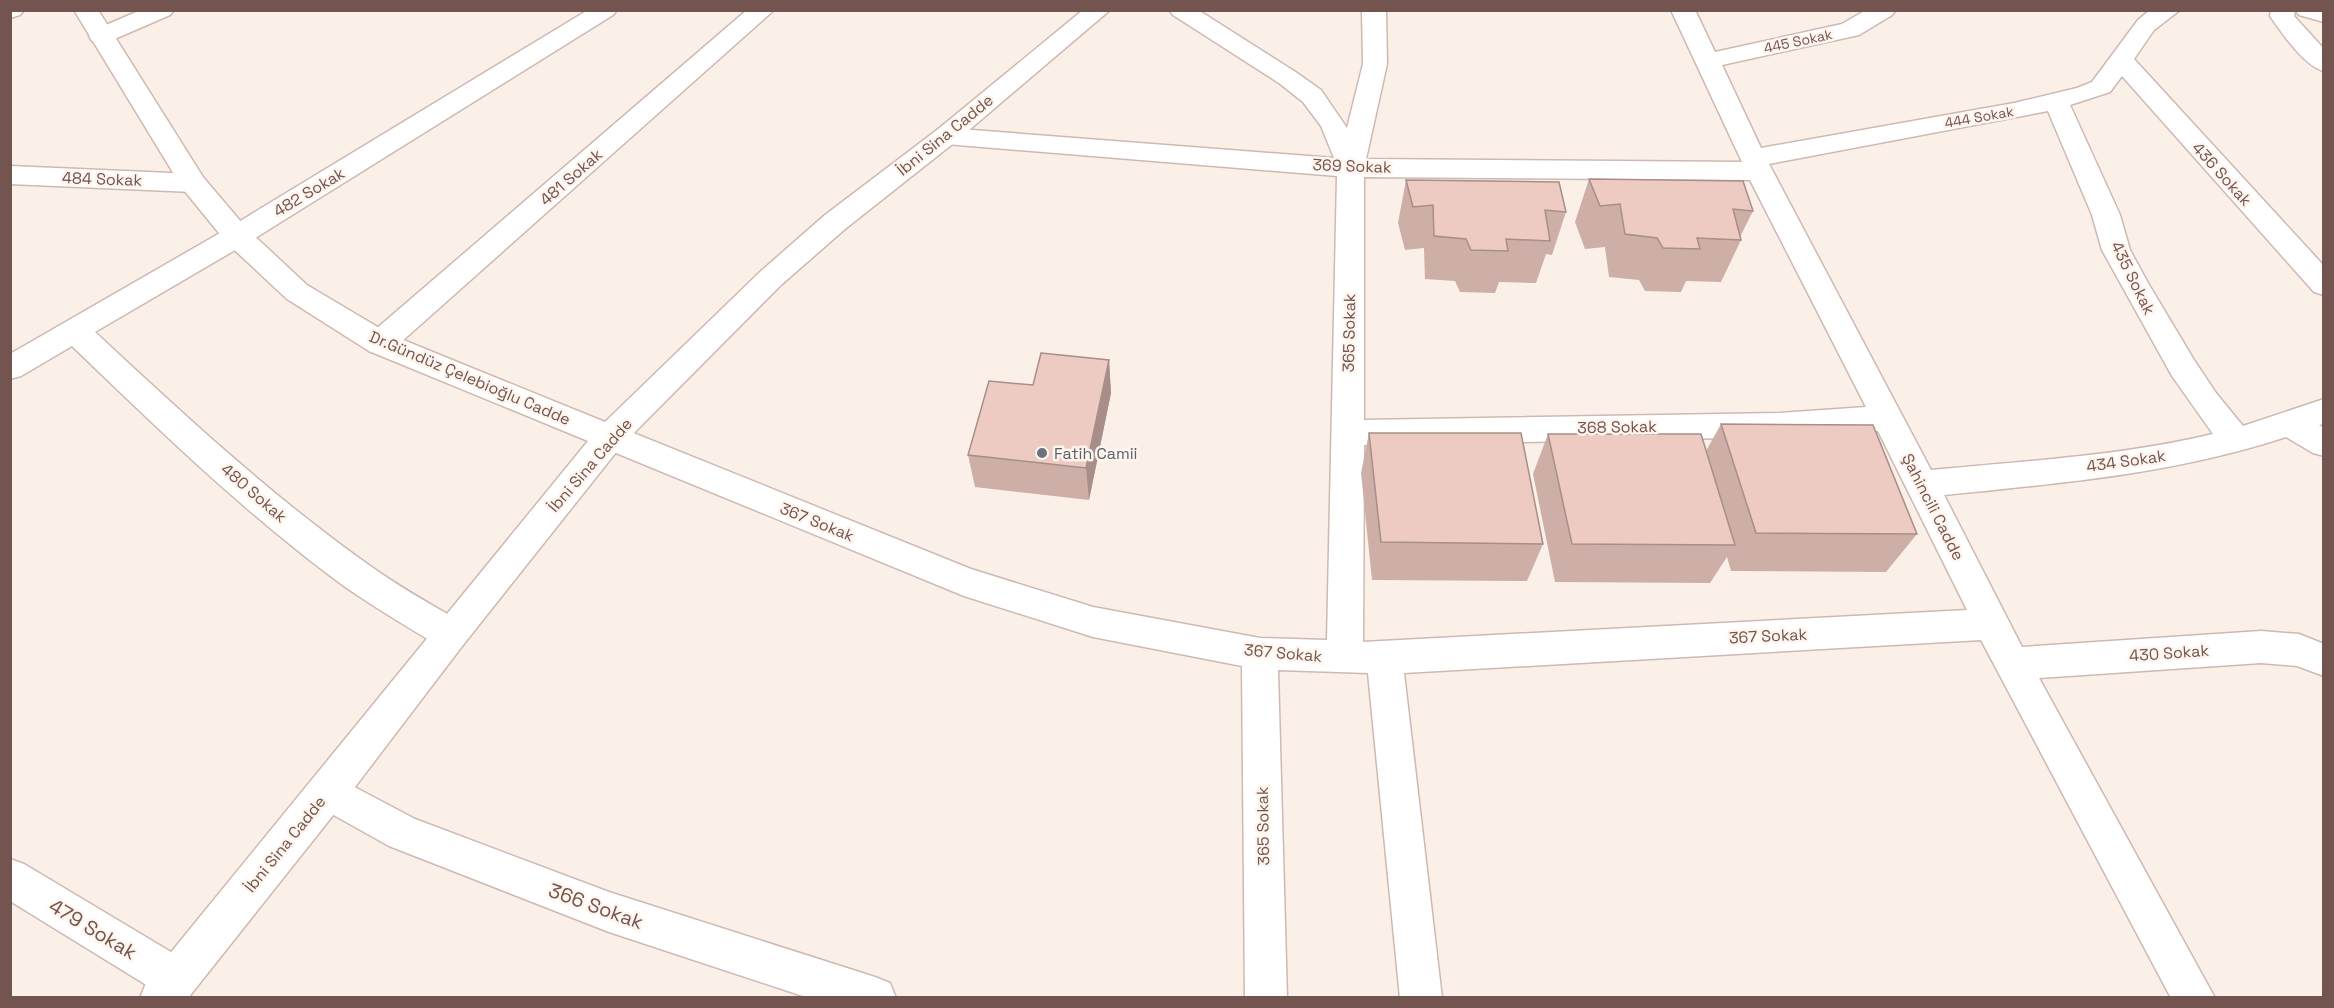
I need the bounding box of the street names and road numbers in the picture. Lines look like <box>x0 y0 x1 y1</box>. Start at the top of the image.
street label: 445 Sokak <box>1762 25 1834 57</box>
street label: İbni Sina Cadde <box>892 90 998 180</box>
street label: 444 Sokak <box>1943 102 2016 132</box>
street label: 436 Sokak <box>2188 137 2257 211</box>
street label: 481 Sokak <box>535 144 607 210</box>
street label: 369 Sokak <box>1312 154 1392 178</box>
street label: 482 Sokak <box>269 162 349 222</box>
street label: 484 Sokak <box>62 167 143 191</box>
street label: 435 Sokak <box>2106 238 2160 319</box>
street label: 365 Sokak <box>1338 293 1360 373</box>
street label: Dr.Gündüz Çelebioğlu Cadde <box>366 326 574 430</box>
street label: İbni Sina Cadde <box>543 413 637 517</box>
street label: 368 Sokak <box>1577 416 1657 438</box>
street label: 434 Sokak <box>2085 445 2167 477</box>
street label: Şahincili Cadde <box>1897 450 1969 564</box>
street label: 480 Sokak <box>217 459 291 528</box>
street label: 367 Sokak <box>777 498 858 547</box>
street label: 367 Sokak <box>1728 623 1808 649</box>
street label: 367 Sokak <box>1243 639 1323 667</box>
street label: 430 Sokak <box>2128 640 2210 666</box>
street label: 365 Sokak <box>1252 786 1274 866</box>
street label: İbni Sina Cadde <box>240 791 330 897</box>
street label: 366 Sokak <box>545 877 647 935</box>
street label: 479 Sokak <box>44 893 142 965</box>

